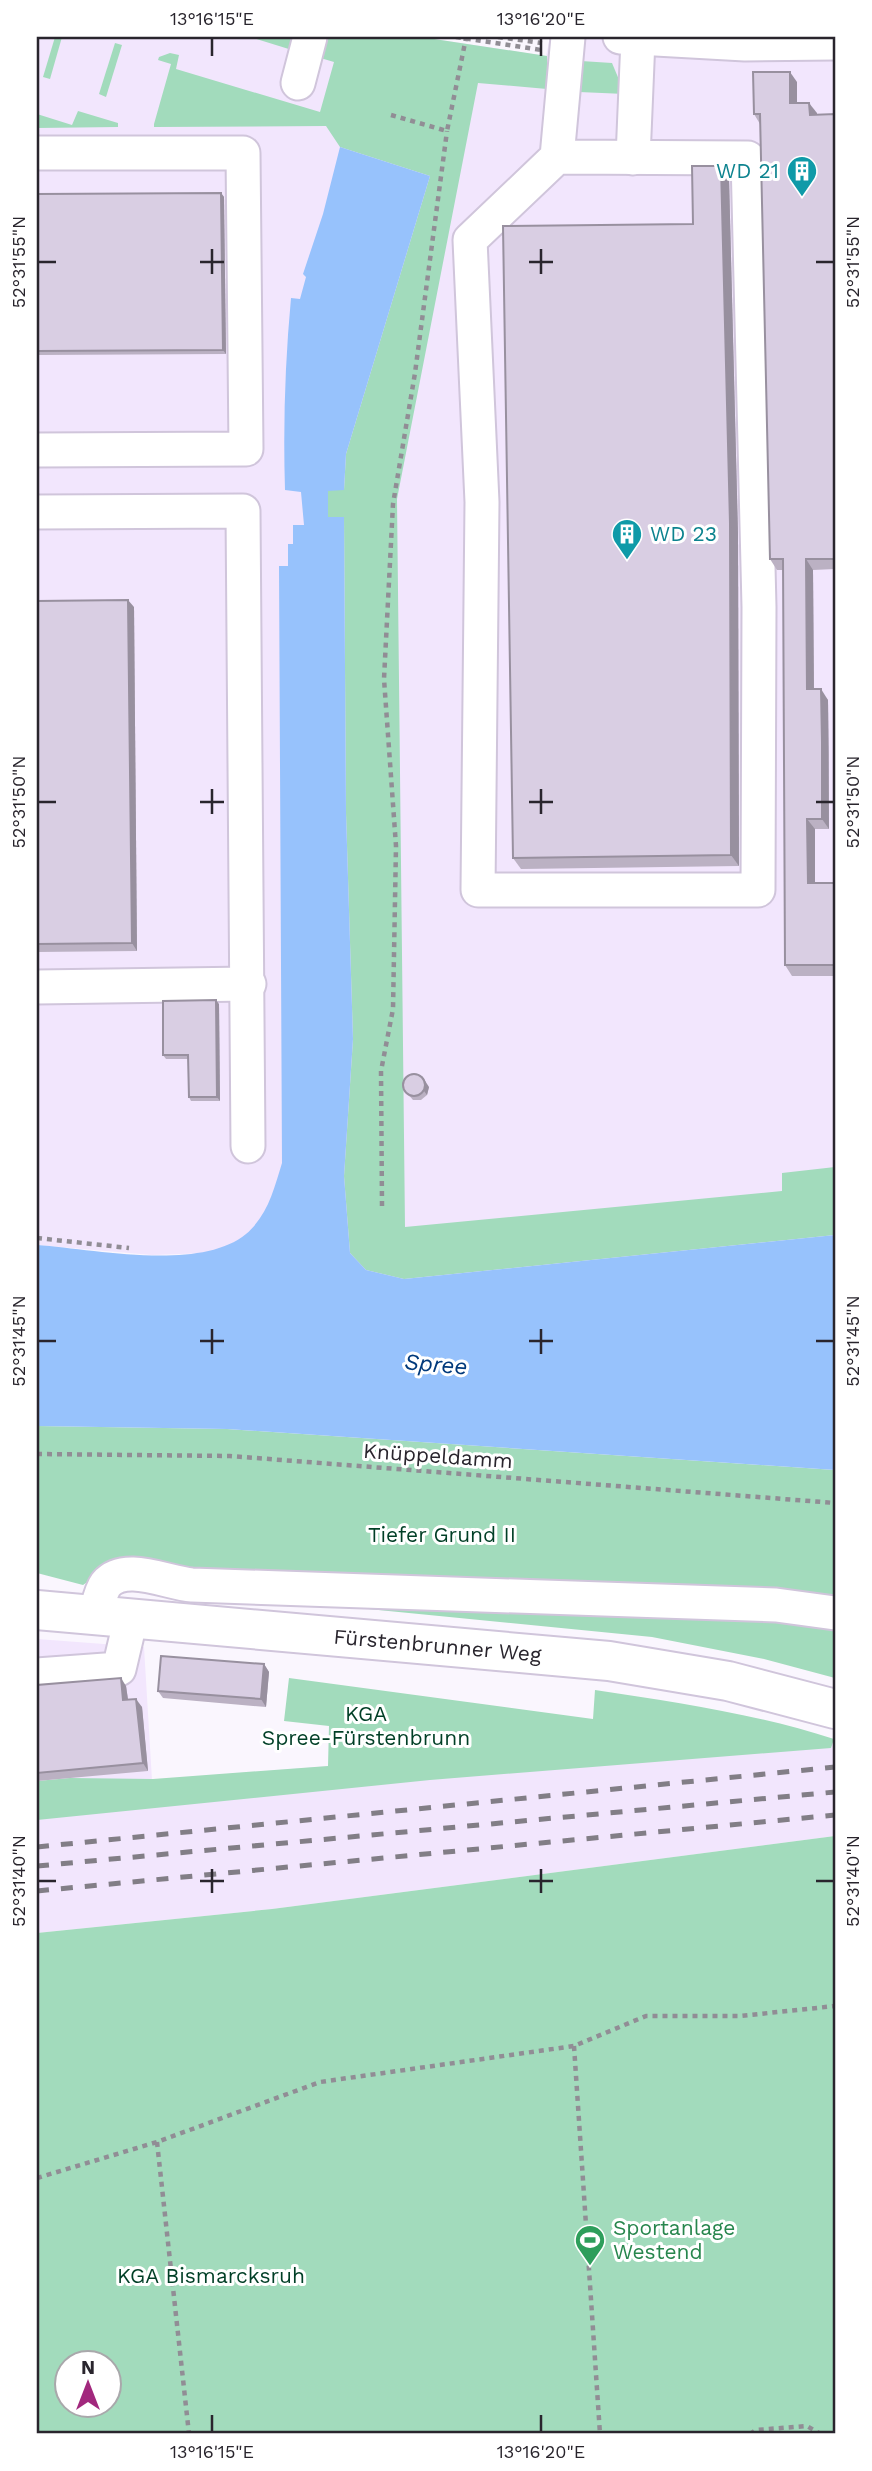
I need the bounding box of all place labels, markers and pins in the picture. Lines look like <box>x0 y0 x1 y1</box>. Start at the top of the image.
building icon: WD 21 <box>785 154 819 198</box>
place label: WD 21 <box>716 158 779 183</box>
building icon: WD 23 <box>610 517 644 561</box>
place label: WD 23 <box>650 521 717 546</box>
place label: Sportanlage Westend <box>613 2215 735 2264</box>
sports icon: Sportanlage Westend <box>573 2223 607 2267</box>

